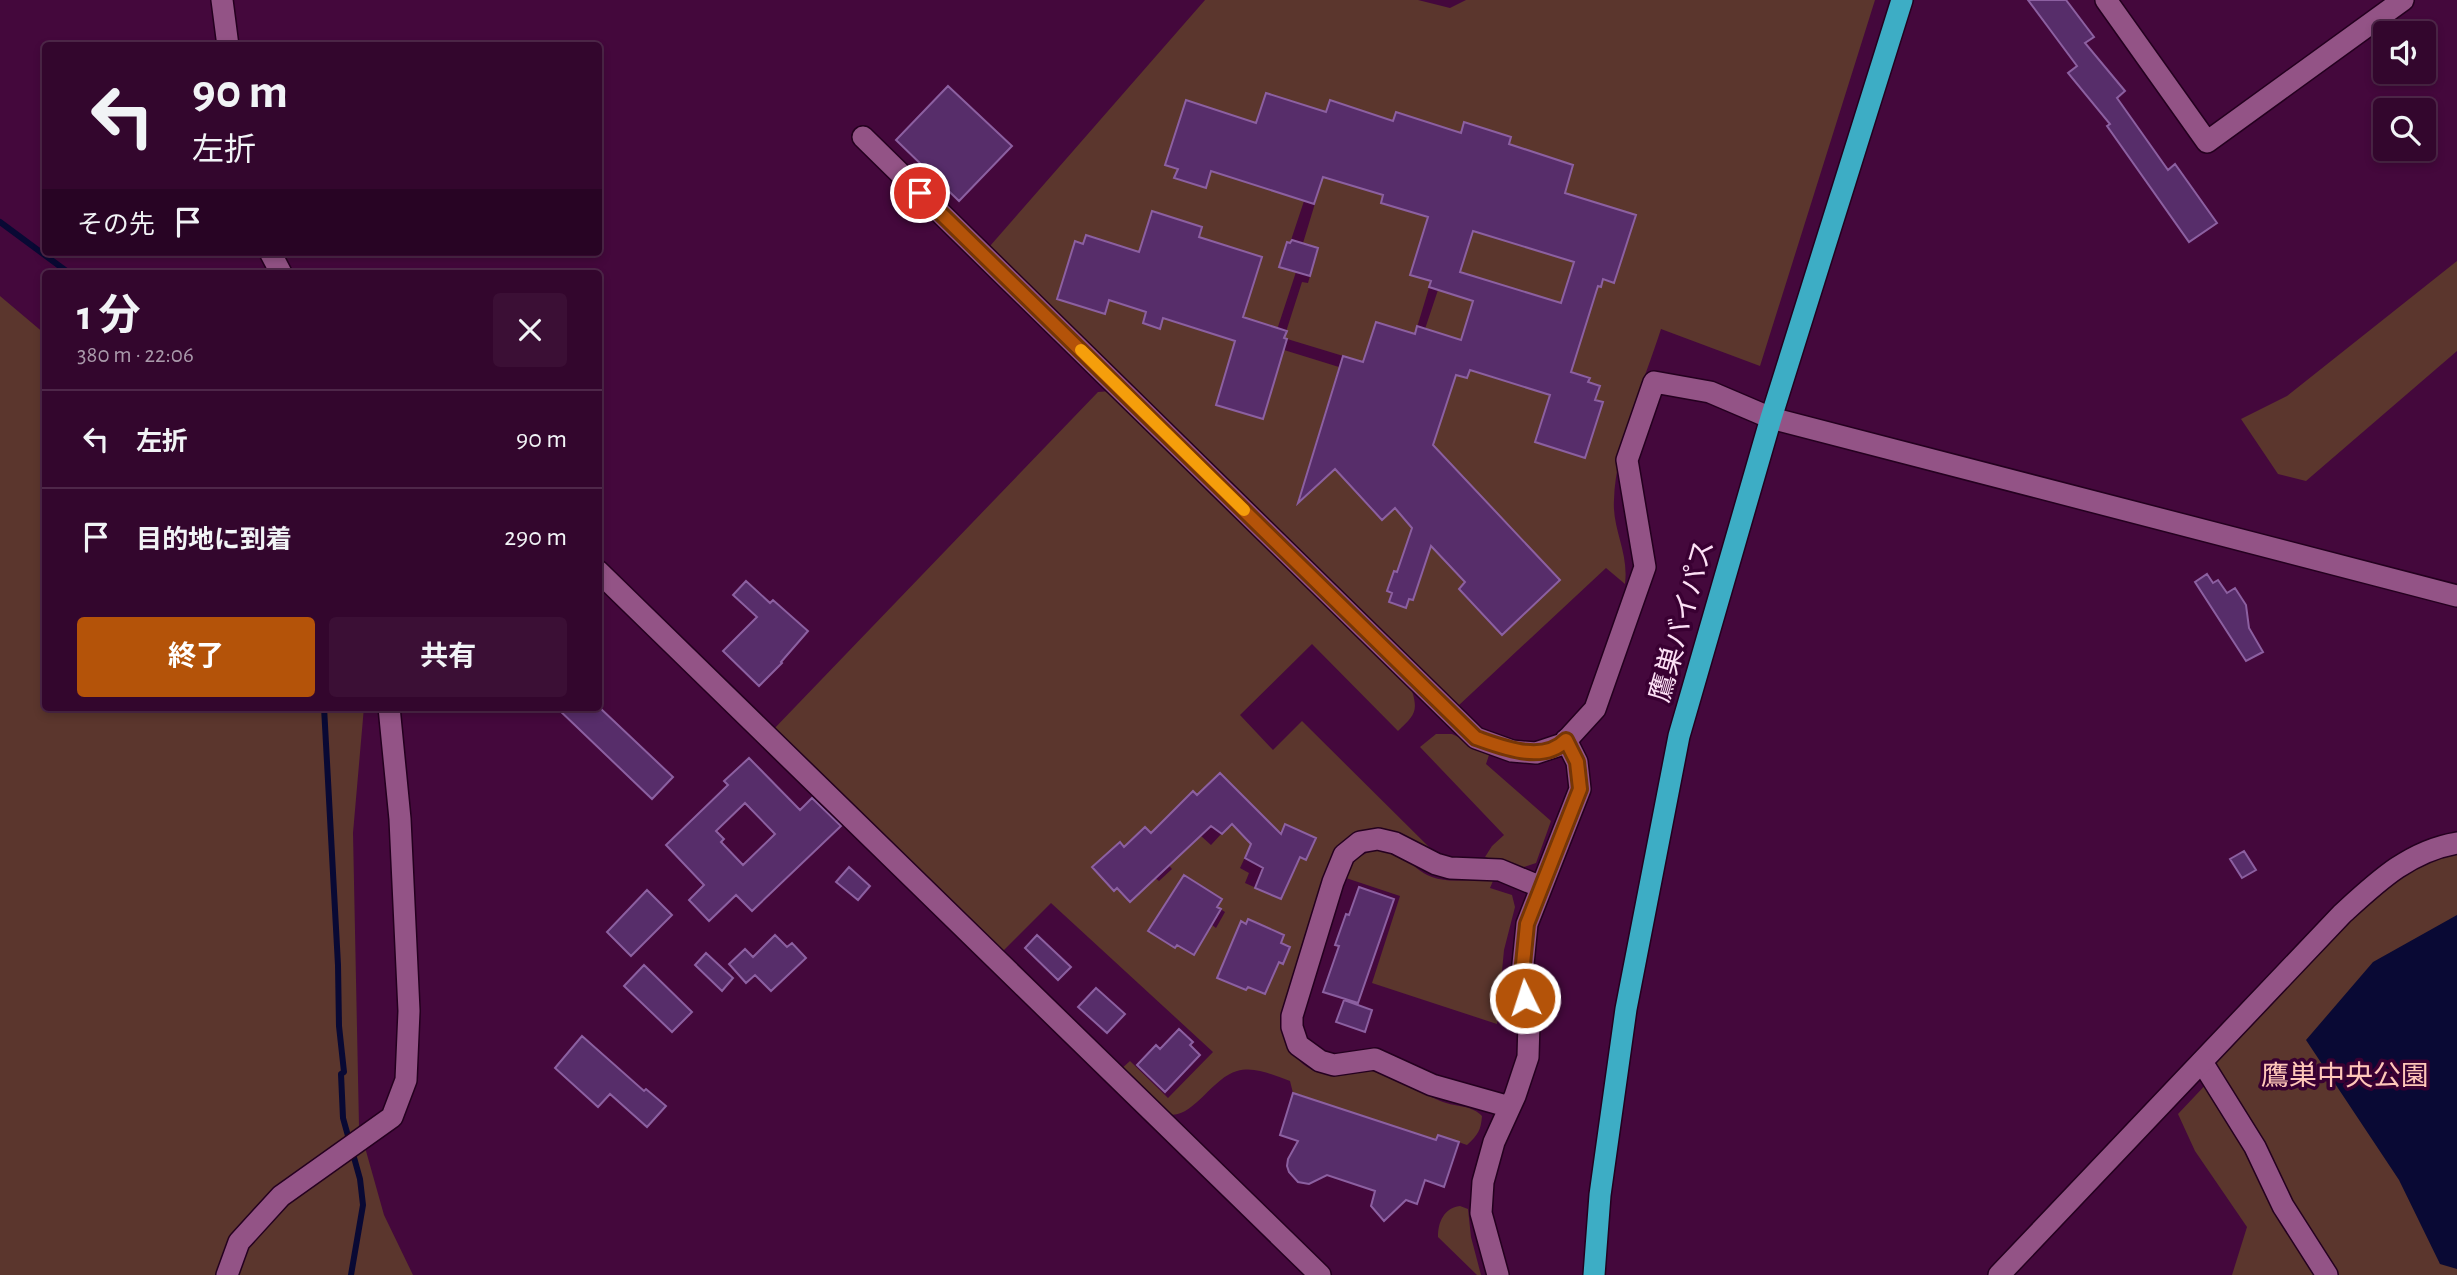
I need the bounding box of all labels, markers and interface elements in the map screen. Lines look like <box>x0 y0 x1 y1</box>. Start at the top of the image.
map controls <box>2373 21 2436 161</box>
button: sound <box>2373 21 2436 84</box>
text: 90 m <box>192 68 288 117</box>
icon: left <box>77 70 168 161</box>
button: search <box>2373 98 2436 161</box>
text: 左折 <box>192 134 256 166</box>
pin <box>890 163 950 223</box>
icon: arrive <box>901 174 939 212</box>
icon: arrive <box>169 203 207 241</box>
text: その先 <box>77 212 155 238</box>
button: close <box>493 293 567 367</box>
text: 1 分 <box>77 295 140 337</box>
text: 380 m · 22:06 <box>77 344 194 367</box>
icon: left <box>77 420 115 458</box>
text: 90 m <box>516 426 567 452</box>
text: 左折 <box>136 429 188 455</box>
icon: arrive <box>77 518 115 556</box>
text: 290 m <box>504 524 567 550</box>
text: 目的地に到着 <box>136 527 292 553</box>
street label: 鷹巣バイパス <box>1645 536 1720 705</box>
button: 終了 <box>77 617 315 697</box>
button: 共有 <box>329 617 567 697</box>
position arrow <box>1488 961 1562 1035</box>
park label: 鷹巣中央公園 <box>2261 1061 2429 1091</box>

